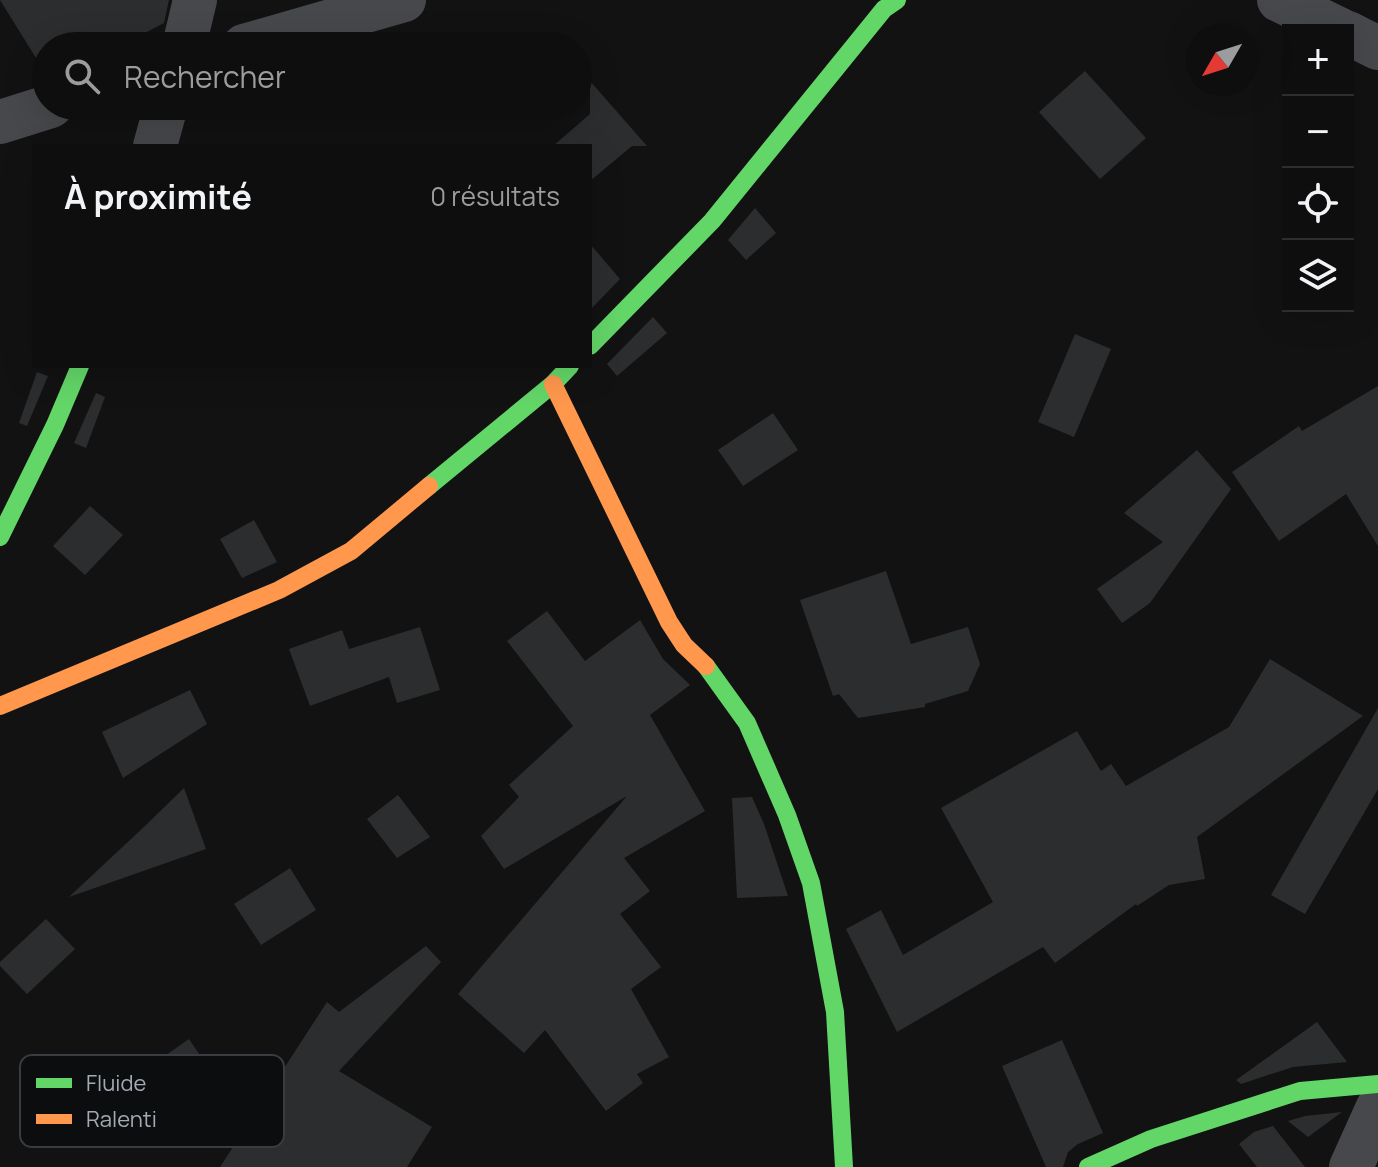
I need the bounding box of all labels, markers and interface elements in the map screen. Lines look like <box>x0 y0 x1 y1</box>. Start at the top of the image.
north arrow <box>1186 24 1258 96</box>
map controls <box>1282 24 1354 312</box>
button: + <box>1282 24 1354 96</box>
search box <box>32 32 592 120</box>
icon: search <box>60 54 104 98</box>
text: Rechercher <box>124 56 286 97</box>
button: − <box>1282 96 1354 168</box>
button: locate <box>1282 168 1354 240</box>
text: À proximité <box>64 173 252 219</box>
text: 0 résultats <box>430 178 560 214</box>
button: layers <box>1282 240 1354 312</box>
legend <box>20 1055 284 1147</box>
text: Fluide <box>86 1068 146 1098</box>
text: Ralenti <box>86 1104 157 1134</box>

